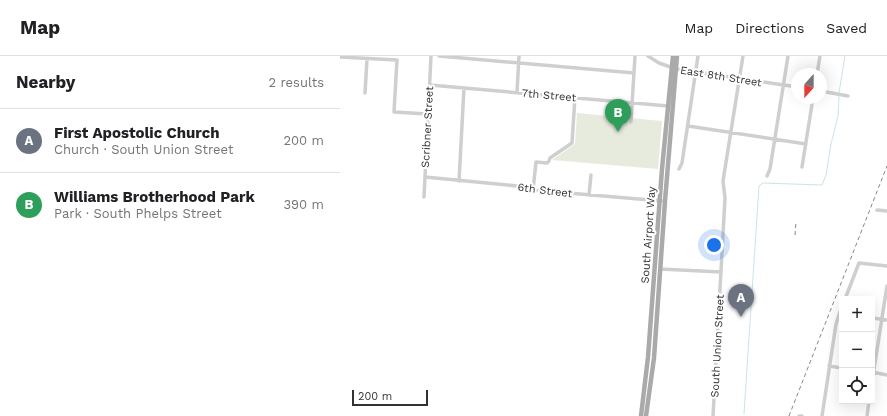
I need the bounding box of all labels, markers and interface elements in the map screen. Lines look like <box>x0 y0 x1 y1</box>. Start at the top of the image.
text: Map <box>20 16 60 39</box>
text: Map <box>685 20 713 36</box>
text: Directions <box>735 20 804 36</box>
text: Saved <box>826 20 867 36</box>
street label: East 8th Street <box>679 64 763 89</box>
north arrow <box>791 68 827 104</box>
text: Nearby <box>16 72 75 92</box>
text: 2 results <box>269 75 324 90</box>
street label: Scribner Street <box>419 85 436 168</box>
street label: 7th Street <box>521 87 577 104</box>
pin: B <box>605 99 631 132</box>
text: First Apostolic Church <box>54 124 219 142</box>
text: A <box>25 133 33 148</box>
text: 200 m <box>283 133 324 148</box>
text: Church · South Union Street <box>54 142 233 157</box>
street label: 6th Street <box>517 181 573 200</box>
street label: South Airport Way <box>639 186 658 284</box>
text: Williams Brotherhood Park <box>54 188 255 206</box>
text: B <box>25 197 33 212</box>
text: 390 m <box>283 197 324 212</box>
text: Park · South Phelps Street <box>54 206 222 221</box>
your location <box>704 235 724 255</box>
pin: A <box>728 284 754 317</box>
street label: South Union Street <box>708 294 727 398</box>
map controls <box>839 296 875 404</box>
button: + <box>839 296 875 332</box>
button: − <box>839 332 875 368</box>
button: locate <box>839 368 875 404</box>
scale bar <box>352 388 428 407</box>
text: 200 m <box>358 390 392 403</box>

